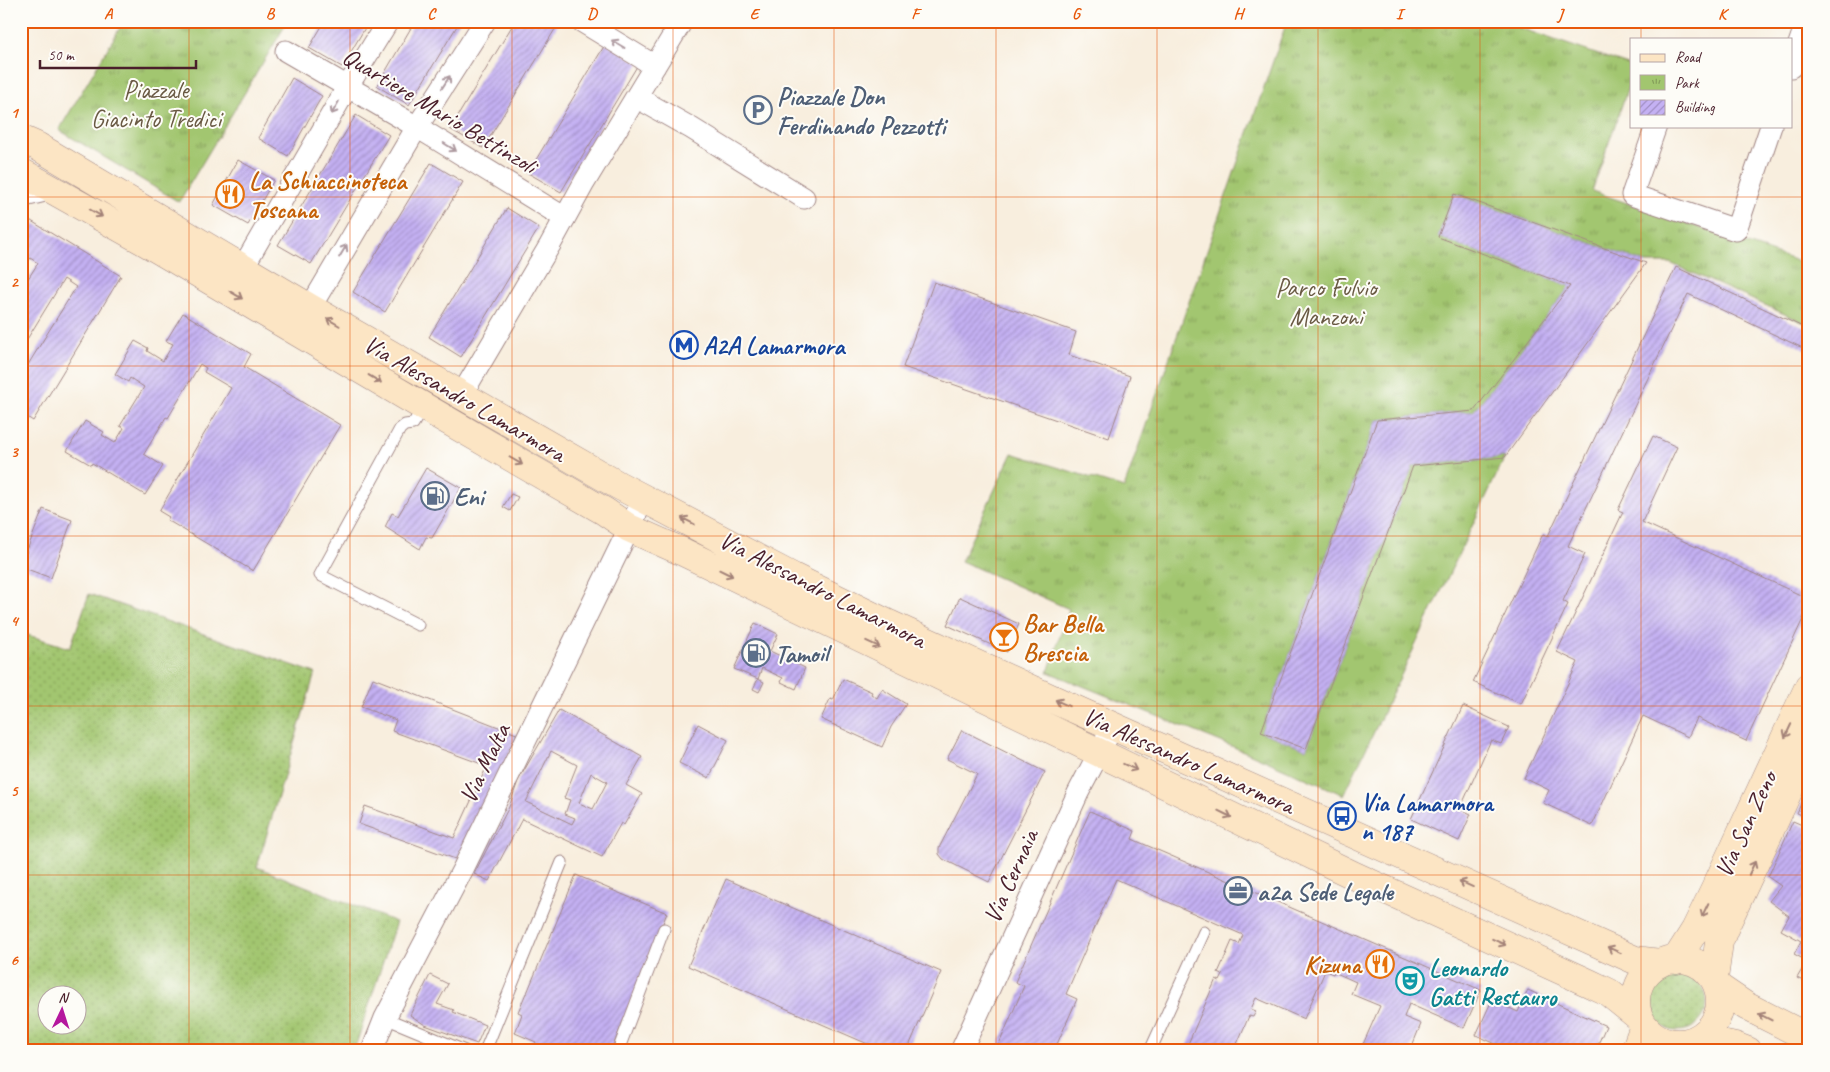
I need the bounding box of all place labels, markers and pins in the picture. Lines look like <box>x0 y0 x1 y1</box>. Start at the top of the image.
place label: Piazzale Don Ferdinando Pezzotti <box>777 81 949 142</box>
parking icon: Piazzale Don Ferdinando Pezzotti <box>743 95 773 125</box>
place label: La Schiaccinoteca Toscana <box>249 165 408 226</box>
restaurant icon: La Schiaccinoteca Toscana <box>215 179 245 209</box>
metro station icon: A2A Lamarmora <box>669 330 699 360</box>
place label: A2A Lamarmora <box>703 330 846 362</box>
fuel station icon: Eni <box>420 481 450 511</box>
place label: Eni <box>454 481 487 513</box>
place label: Bar Bella Brescia <box>1023 608 1106 669</box>
bar icon: Bar Bella Brescia <box>989 622 1019 652</box>
fuel station icon: Tamoil <box>741 638 771 668</box>
place label: Tamoil <box>775 638 833 670</box>
place label: Via Lamarmora n 187 <box>1361 787 1495 848</box>
bus stop icon: Via Lamarmora n 187 <box>1327 801 1357 831</box>
office icon: a2a Sede Legale <box>1223 876 1253 906</box>
place label: a2a Sede Legale <box>1257 876 1395 908</box>
place label: Kizuna <box>1304 949 1364 981</box>
restaurant icon: Kizuna <box>1365 949 1395 979</box>
place label: Leonardo Gatti Restauro <box>1429 952 1558 1013</box>
theatre icon: Leonardo Gatti Restauro <box>1395 966 1425 996</box>

